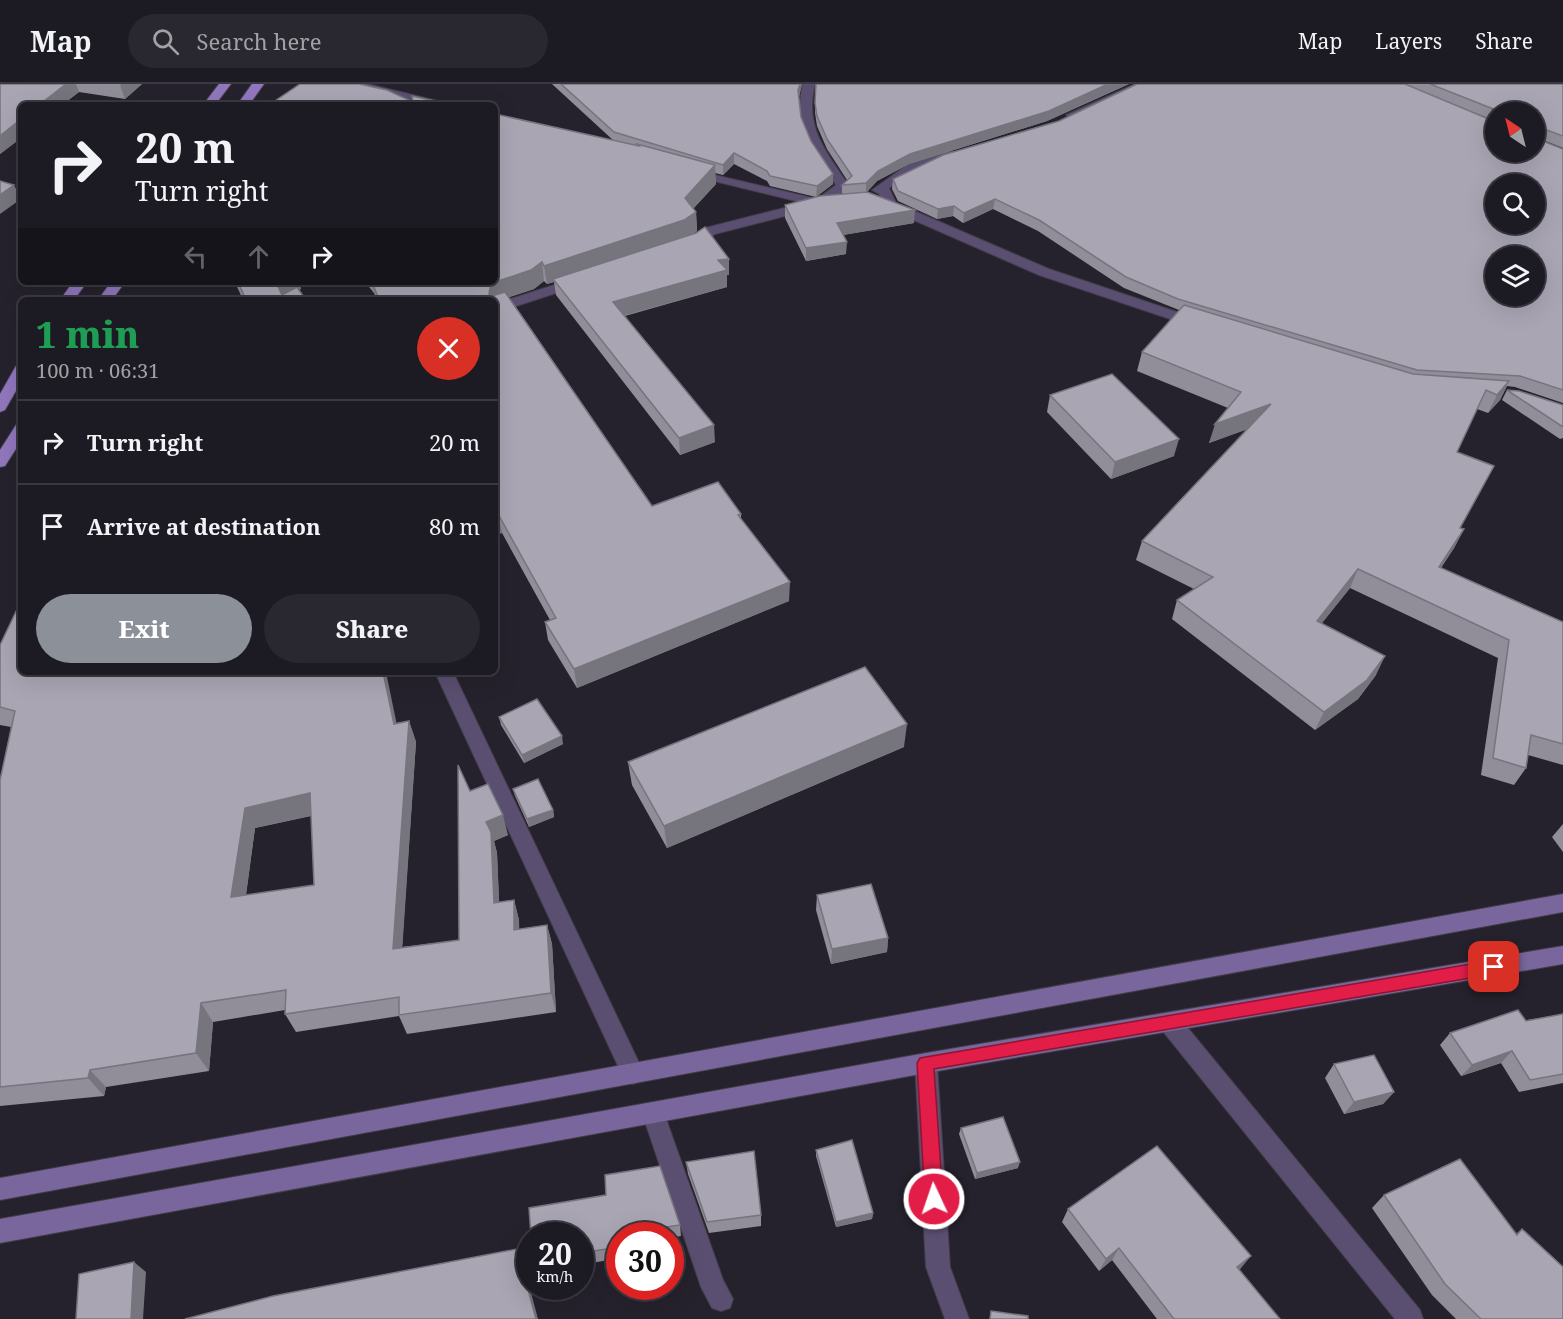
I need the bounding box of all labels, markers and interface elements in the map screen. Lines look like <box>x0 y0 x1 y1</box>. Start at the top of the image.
search box <box>128 14 548 68</box>
text: Map <box>30 22 92 60</box>
icon: search <box>149 25 182 58</box>
text: Search here <box>197 26 321 56</box>
text: Map <box>1298 27 1342 55</box>
text: Layers <box>1375 27 1442 55</box>
text: Share <box>1475 27 1533 55</box>
north arrow <box>1485 102 1545 162</box>
map controls <box>1485 102 1545 306</box>
text: 20 m <box>135 118 235 175</box>
icon: right <box>36 126 114 204</box>
text: Turn right <box>135 172 268 209</box>
button: search <box>1485 174 1545 234</box>
icon: left <box>179 240 212 273</box>
icon: ahead <box>242 240 275 273</box>
icon: right <box>305 240 338 273</box>
button: layers <box>1485 246 1545 306</box>
text: 1 min <box>36 310 139 359</box>
button: close <box>417 317 480 380</box>
text: 100 m · 06:31 <box>36 357 159 384</box>
icon: right <box>36 426 69 459</box>
text: Turn right <box>87 427 203 457</box>
text: 20 m <box>429 427 480 457</box>
icon: arrive <box>36 510 69 543</box>
text: Arrive at destination <box>87 511 321 541</box>
text: 80 m <box>429 511 480 541</box>
button: Exit <box>36 594 252 663</box>
button: Share <box>264 594 480 663</box>
pin <box>1468 941 1519 992</box>
icon: arrive <box>1477 950 1510 983</box>
position arrow <box>902 1167 966 1231</box>
speed limit sign: 30 <box>606 1222 684 1300</box>
text: 20 <box>538 1233 572 1274</box>
text: km/h <box>537 1266 573 1286</box>

